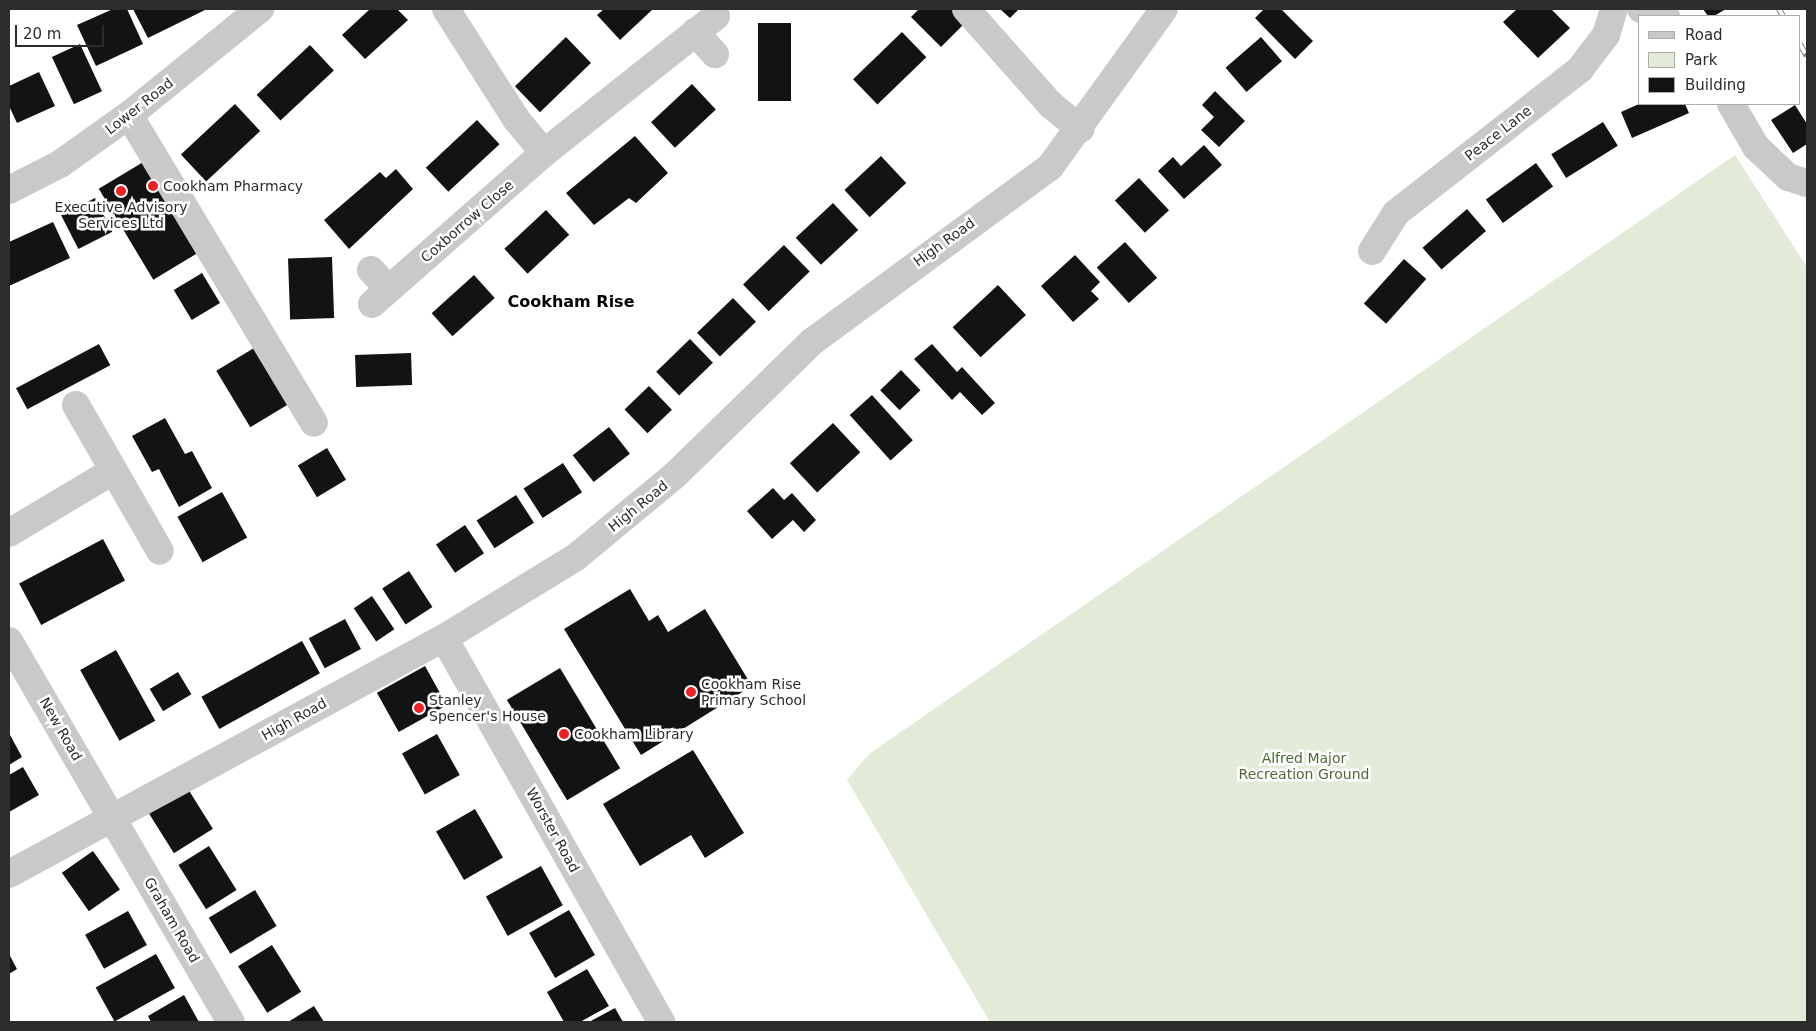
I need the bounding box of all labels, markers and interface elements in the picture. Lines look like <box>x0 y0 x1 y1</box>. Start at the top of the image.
scale bar <box>18 15 106 47</box>
legend <box>1638 15 1801 105</box>
text: 20 m <box>23 25 61 43</box>
text: Road <box>1685 26 1723 44</box>
text: Park <box>1685 51 1717 69</box>
street label: Lower Road <box>102 74 176 138</box>
text: Building <box>1685 76 1746 94</box>
street label: Peace Lane <box>1461 102 1535 164</box>
street label: Coxborrow Close <box>417 176 517 266</box>
place label: Cookham Pharmacy <box>163 178 303 194</box>
marker: Cookham Pharmacy <box>147 180 159 192</box>
marker: Executive Advisory Services Ltd <box>115 185 127 197</box>
place label: Executive Advisory Services Ltd <box>55 199 187 232</box>
street label: High Road <box>910 214 978 270</box>
district label: Cookham Rise <box>508 292 634 312</box>
street label: High Road <box>605 477 671 535</box>
place label: Cookham Rise Primary School <box>701 676 806 709</box>
marker: Cookham Rise Primary School <box>685 686 697 698</box>
place label: Stanley Spencer's House <box>429 692 546 724</box>
street label: New Road <box>36 694 86 764</box>
street label: High Road <box>259 694 329 744</box>
marker: Stanley Spencer's House <box>413 702 425 714</box>
place label: Cookham Library <box>574 726 694 742</box>
marker: Cookham Library <box>558 728 570 740</box>
park label: Alfred Major Recreation Ground <box>1239 750 1369 782</box>
street label: Worster Road <box>523 785 583 875</box>
street label: Graham Road <box>141 874 203 966</box>

